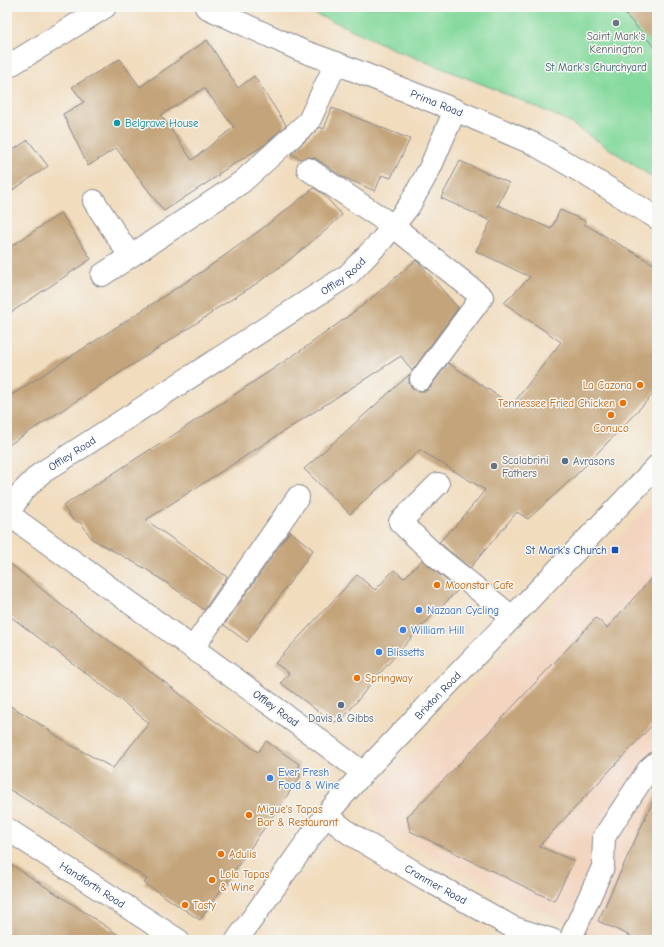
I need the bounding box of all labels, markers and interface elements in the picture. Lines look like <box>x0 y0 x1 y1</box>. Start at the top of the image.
marker: Saint Mark's Kennington <box>611 18 621 28</box>
place label: Saint Mark's Kennington <box>587 30 646 56</box>
park label: St Mark's Churchyard <box>545 61 647 74</box>
street label: Prima Road <box>408 87 465 120</box>
place label: Belgrave House <box>125 117 199 130</box>
marker: Belgrave House <box>112 118 122 128</box>
street label: Offley Road <box>318 255 369 298</box>
place label: La Cazona <box>583 379 632 392</box>
marker: La Cazona <box>635 380 645 390</box>
place label: Tennessee Fried Chicken <box>498 397 615 410</box>
marker: Tennessee Fried Chicken <box>618 398 628 408</box>
marker: Conuco <box>606 410 616 420</box>
place label: Conuco <box>593 422 629 435</box>
street label: Offley Road <box>46 434 98 474</box>
place label: Scalabrini Fathers <box>502 454 548 480</box>
place label: Avrasons <box>573 455 615 468</box>
marker: Avrasons <box>560 456 570 466</box>
marker: Scalabrini Fathers <box>489 461 499 471</box>
place label: St Mark's Church <box>526 544 607 557</box>
marker: St Mark's Church <box>610 545 620 555</box>
place label: Moonstar Cafe <box>445 579 514 592</box>
marker: Moonstar Cafe <box>432 580 442 590</box>
place label: Nazaan Cycling <box>427 604 499 617</box>
marker: Nazaan Cycling <box>414 605 424 615</box>
place label: William Hill <box>411 624 464 637</box>
marker: William Hill <box>398 625 408 635</box>
place label: Blissetts <box>387 646 425 659</box>
marker: Blissetts <box>374 647 384 657</box>
street label: Brixton Road <box>412 669 464 722</box>
place label: Springway <box>365 672 413 685</box>
marker: Springway <box>352 673 362 683</box>
street label: Offley Road <box>250 687 301 729</box>
marker: Davis & Gibbs <box>336 700 346 710</box>
place label: Davis & Gibbs <box>308 712 374 725</box>
place label: Ever Fresh Food & Wine <box>278 766 340 792</box>
marker: Ever Fresh Food & Wine <box>265 773 275 783</box>
place label: Migue's Tapas Bar & Restaurant <box>257 803 339 829</box>
marker: Migue's Tapas Bar & Restaurant <box>244 810 254 820</box>
place label: Adulis <box>229 848 257 861</box>
marker: Adulis <box>216 849 226 859</box>
street label: Handforth Road <box>57 859 127 911</box>
street label: Cranmer Road <box>402 862 469 907</box>
place label: Lola Tapas & Wine <box>220 868 270 894</box>
marker: Lola Tapas & Wine <box>207 875 217 885</box>
place label: Tasty <box>193 899 216 912</box>
marker: Tasty <box>180 900 190 910</box>

